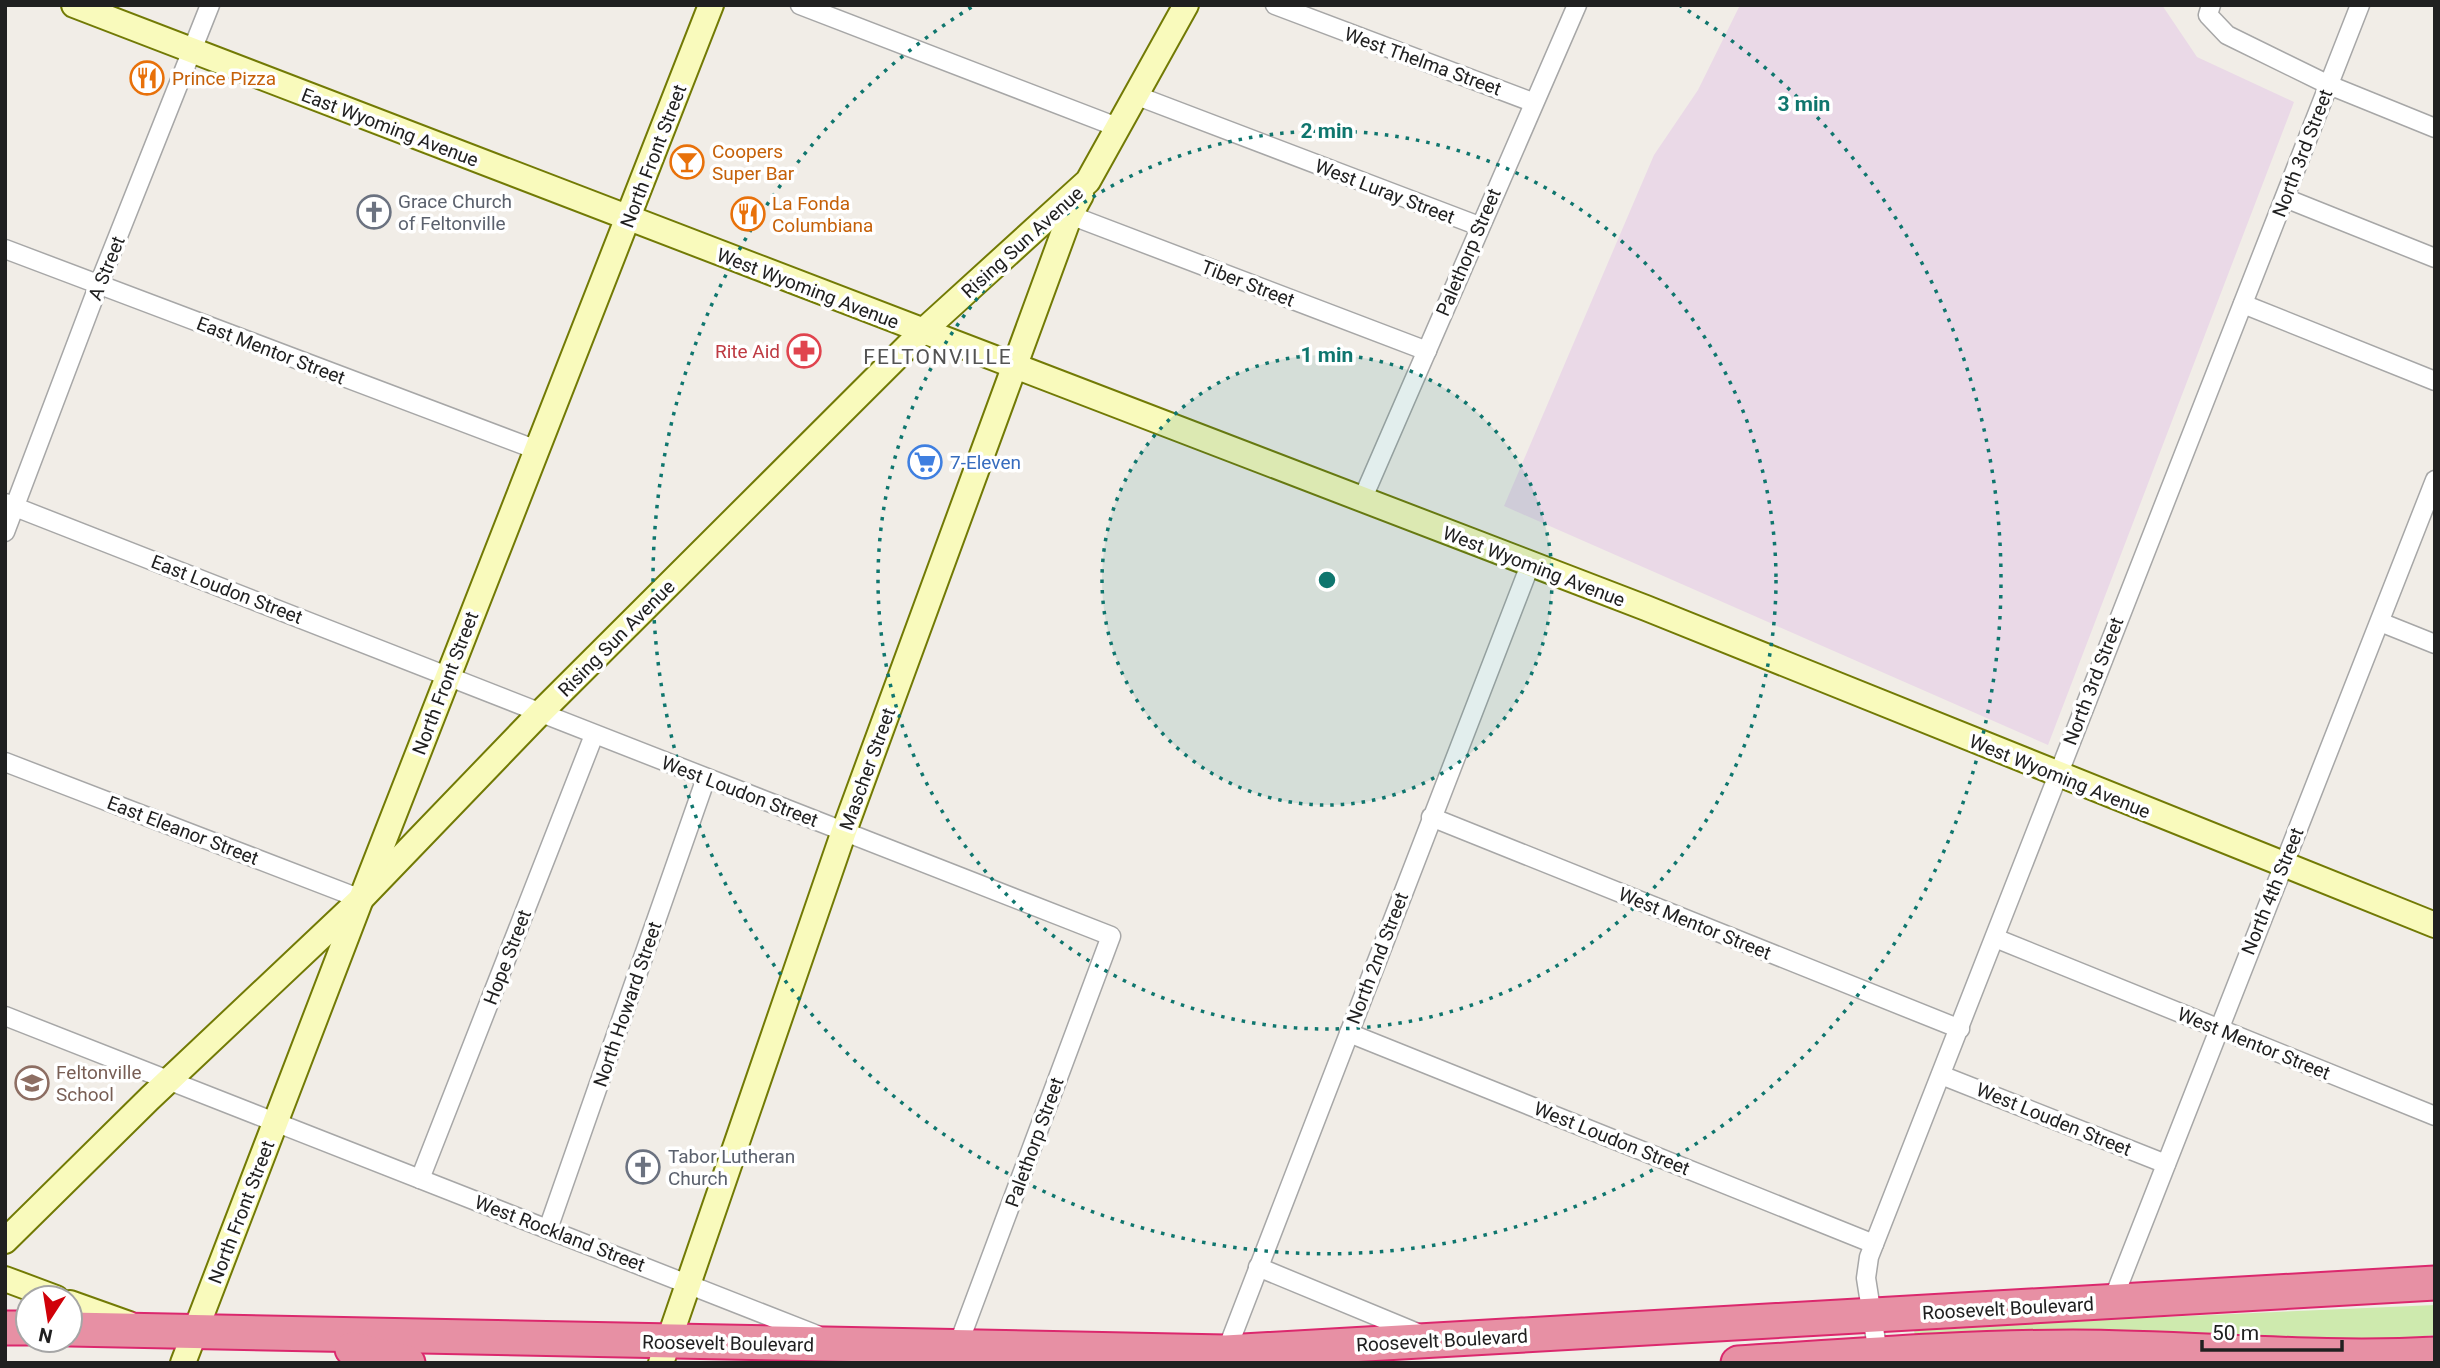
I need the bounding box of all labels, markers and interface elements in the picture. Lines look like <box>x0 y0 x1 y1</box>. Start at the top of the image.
street label: West Thelma Street <box>1341 22 1504 101</box>
restaurant icon: Prince Pizza <box>128 59 166 97</box>
place label: Prince Pizza <box>172 67 276 90</box>
street label: North Front Street <box>616 81 691 231</box>
street label: East Wyoming Avenue <box>298 83 482 172</box>
street label: North 3rd Street <box>2268 86 2337 220</box>
text: 3 min <box>1778 92 1830 116</box>
text: 2 min <box>1301 119 1353 143</box>
place label: Coopers Super Bar <box>712 140 795 185</box>
bar icon: Coopers Super Bar <box>668 143 706 181</box>
street label: West Luray Street <box>1312 154 1458 229</box>
street label: Rising Sun Avenue <box>957 182 1088 303</box>
street label: Palethorp Street <box>1431 185 1506 319</box>
place label: Grace Church of Feltonville <box>398 190 512 235</box>
place label: La Fonda Columbiana <box>772 192 873 237</box>
church icon: Grace Church of Feltonville <box>355 193 393 231</box>
restaurant icon: La Fonda Columbiana <box>729 195 767 233</box>
street label: A Street <box>83 233 130 304</box>
street label: West Wyoming Avenue <box>714 243 902 334</box>
street label: Tiber Street <box>1198 255 1298 312</box>
street label: East Mentor Street <box>193 312 348 389</box>
pharmacy icon: Rite Aid <box>785 332 823 370</box>
place label: Rite Aid <box>715 340 780 363</box>
text: 1 min <box>1301 343 1353 367</box>
district label: FELTONVILLE <box>863 345 1013 369</box>
supermarket icon: 7-Eleven <box>906 443 944 481</box>
place label: 7-Eleven <box>950 451 1021 474</box>
street label: West Wyoming Avenue <box>1440 521 1628 612</box>
street label: East Loudon Street <box>148 550 306 629</box>
centre of rings <box>1315 568 1339 592</box>
street label: Rising Sun Avenue <box>553 575 680 702</box>
street label: North Front Street <box>408 608 483 758</box>
street label: North 3rd Street <box>2059 614 2128 748</box>
street label: Mascher Street <box>835 705 900 833</box>
street label: West Wyoming Avenue <box>1966 730 2154 823</box>
street label: West Loudon Street <box>658 751 821 832</box>
street label: East Eleanor Street <box>104 791 262 870</box>
street label: North 4th Street <box>2237 824 2308 958</box>
street label: West Mentor Street <box>1615 882 1775 965</box>
street label: North 2nd Street <box>1342 889 1413 1027</box>
street label: Hope Street <box>479 906 536 1008</box>
street label: North Howard Street <box>588 918 667 1090</box>
street label: West Mentor Street <box>2174 1002 2334 1085</box>
place label: Feltonville School <box>56 1061 142 1106</box>
school or university icon: Feltonville School <box>13 1064 51 1102</box>
street label: Palethorp Street <box>1000 1074 1069 1210</box>
street label: West Louden Street <box>1973 1078 2135 1161</box>
street label: West Loudon Street <box>1531 1097 1693 1180</box>
street label: North Front Street <box>204 1137 279 1287</box>
place label: Tabor Lutheran Church <box>668 1145 795 1190</box>
church icon: Tabor Lutheran Church <box>624 1148 662 1186</box>
street label: West Rockland Street <box>471 1190 648 1277</box>
north arrow <box>14 1284 84 1354</box>
street label: Roosevelt Boulevard <box>1922 1293 2094 1324</box>
scale bar <box>2202 1308 2342 1352</box>
text: 50 m <box>2212 1321 2259 1345</box>
text: N <box>37 1322 55 1348</box>
street label: Roosevelt Boulevard <box>1356 1325 1528 1356</box>
street label: Roosevelt Boulevard <box>642 1331 814 1356</box>

